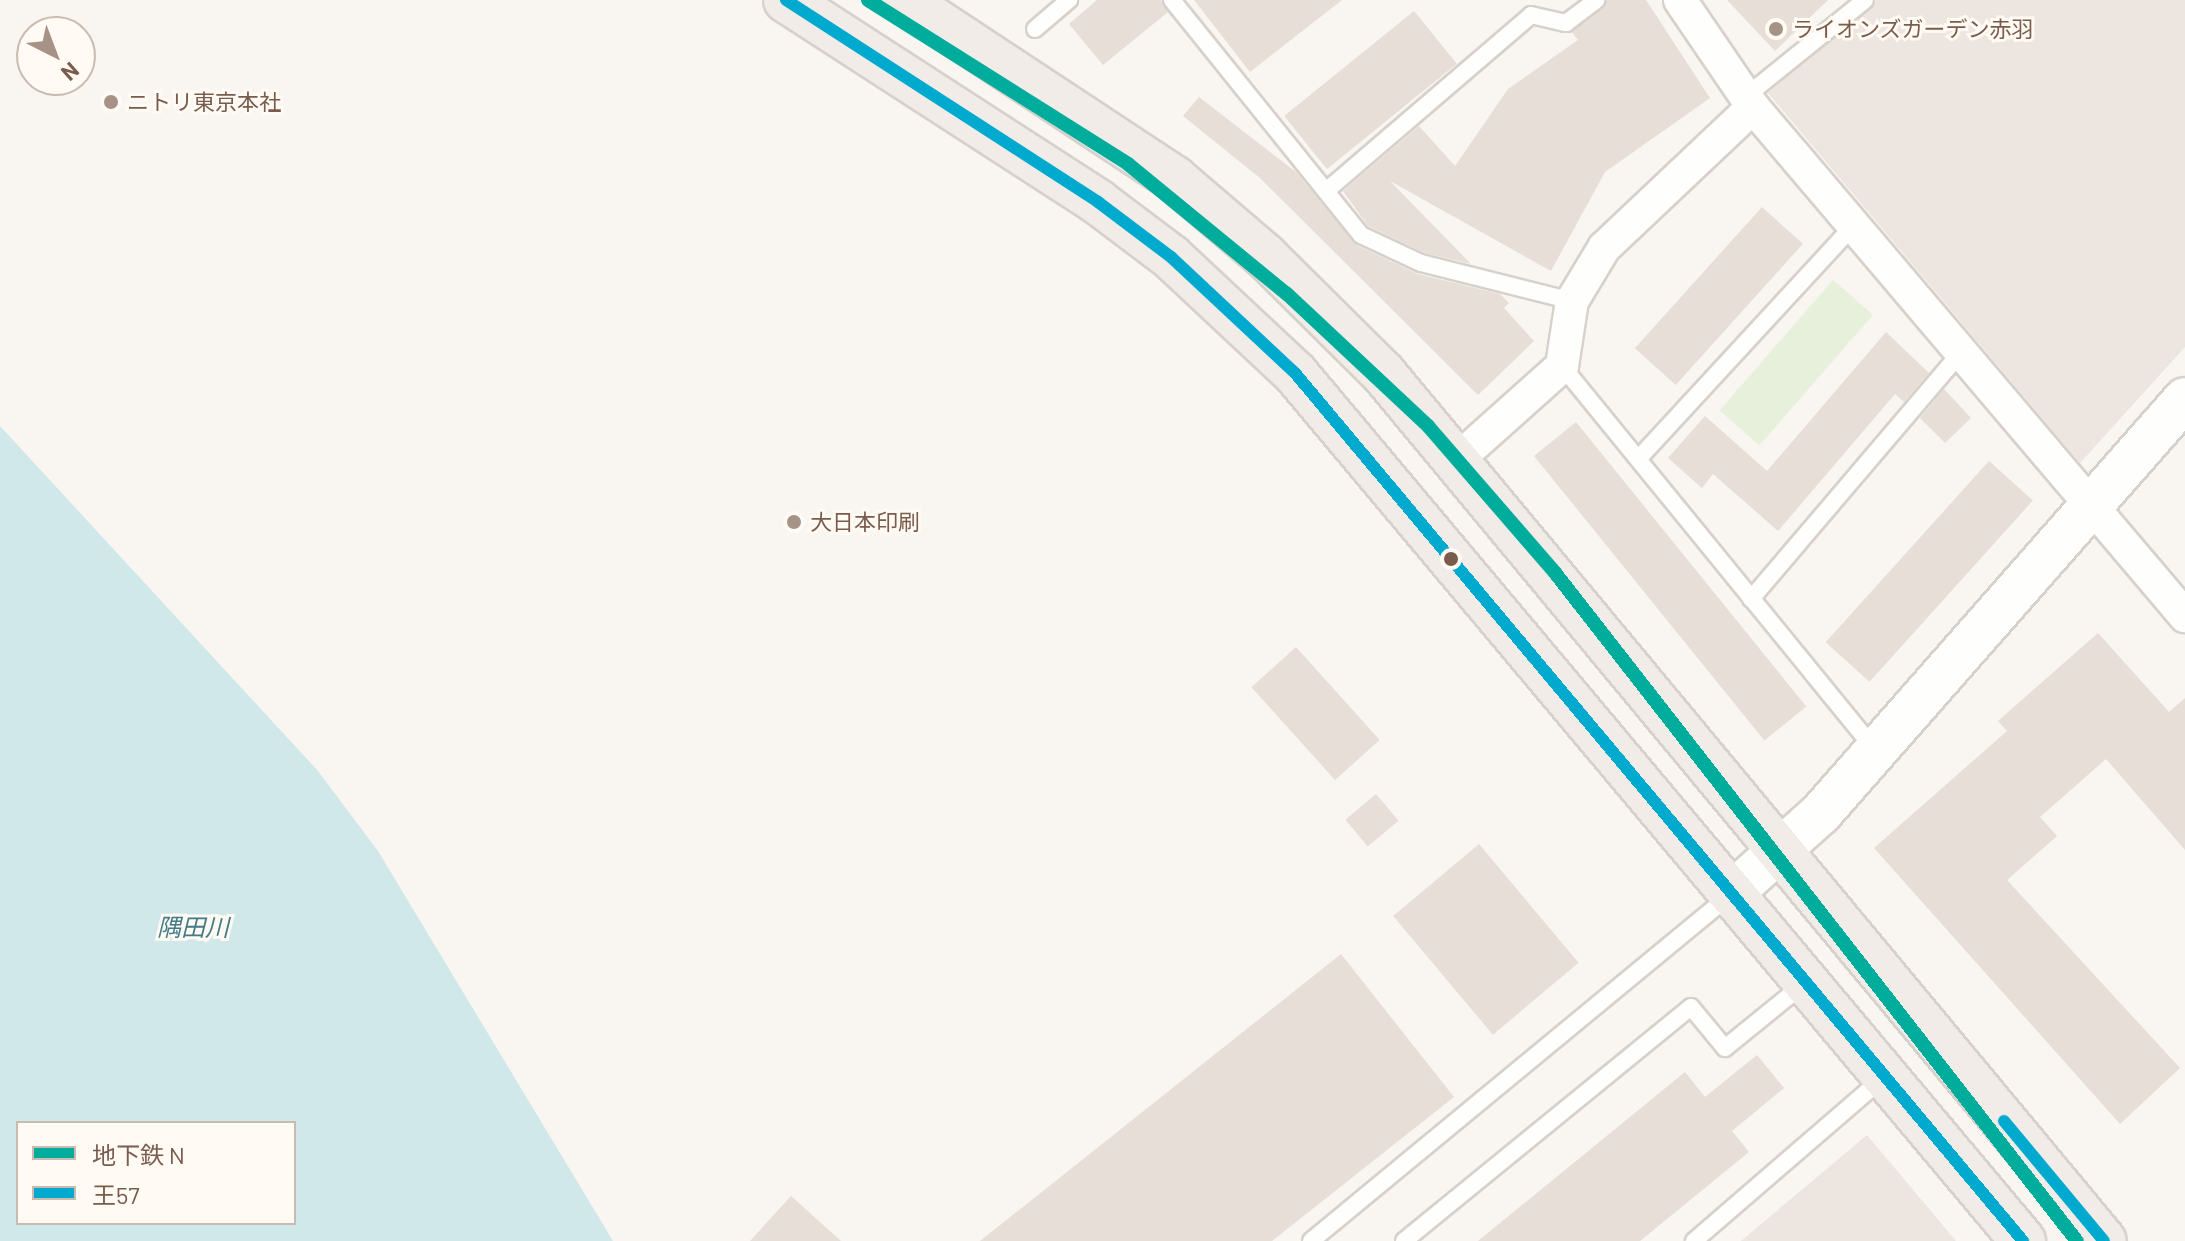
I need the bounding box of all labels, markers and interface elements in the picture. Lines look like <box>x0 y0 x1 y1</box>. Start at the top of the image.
north arrow <box>16 16 96 96</box>
place label: ライオンズガーデン赤羽 <box>1792 16 2034 42</box>
marker: ライオンズガーデン赤羽 <box>1767 20 1785 38</box>
text: N <box>57 58 85 87</box>
place label: ニトリ東京本社 <box>127 89 281 115</box>
marker: ニトリ東京本社 <box>102 93 120 111</box>
place label: 大日本印刷 <box>810 509 920 535</box>
marker: 大日本印刷 <box>785 513 803 531</box>
unlabelled marker <box>1443 551 1459 567</box>
water label: 隅田川 <box>157 913 229 941</box>
legend <box>16 1121 296 1225</box>
text: 地下鉄 N <box>92 1140 185 1169</box>
text: 王57 <box>92 1180 140 1209</box>

